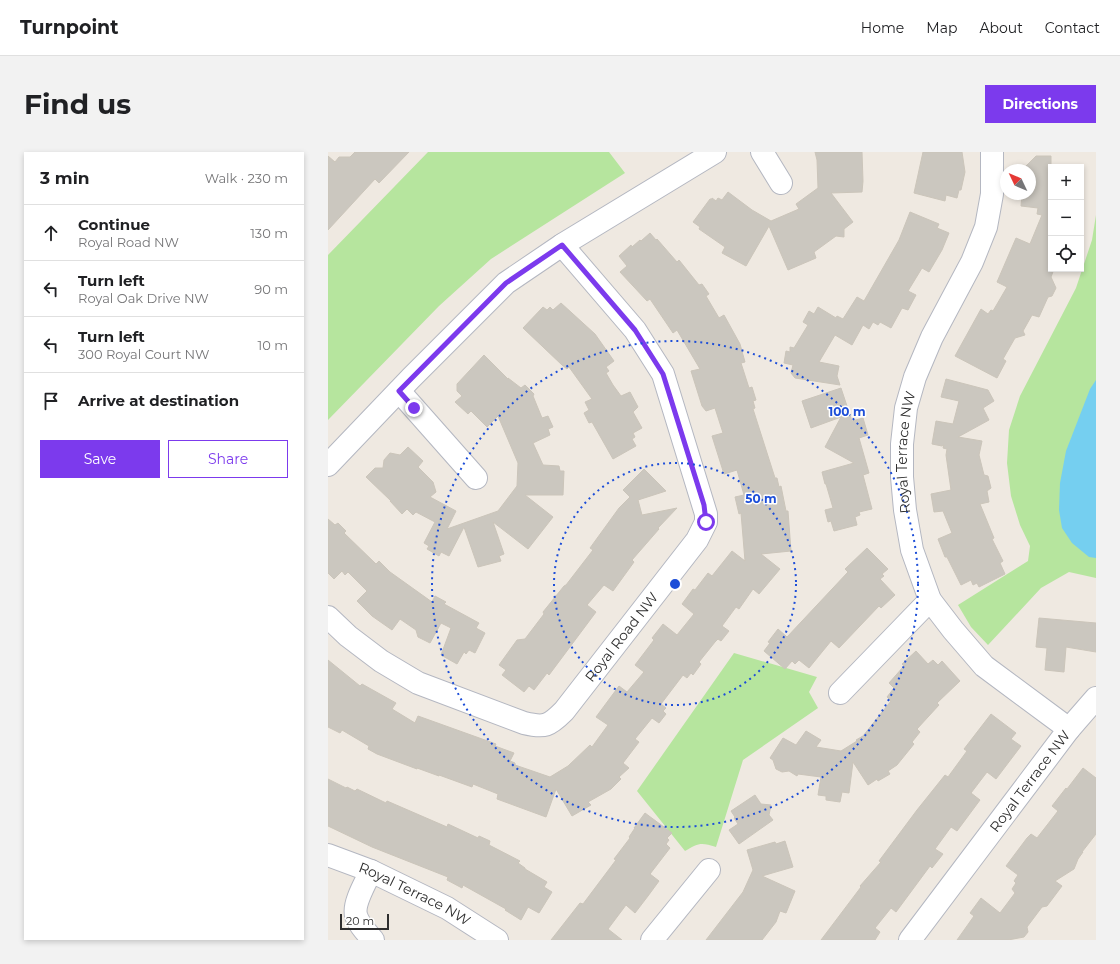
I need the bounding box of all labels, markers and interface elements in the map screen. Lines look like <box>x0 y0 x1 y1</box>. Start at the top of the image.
text: Turnpoint <box>20 16 119 39</box>
text: Home <box>861 19 904 37</box>
text: Map <box>926 19 957 37</box>
text: About <box>979 19 1023 37</box>
text: Contact <box>1045 19 1100 37</box>
button: Directions <box>985 85 1096 123</box>
text: Find us <box>24 87 131 121</box>
north arrow <box>1000 164 1036 200</box>
map controls <box>1048 164 1084 272</box>
button: + <box>1048 164 1084 200</box>
text: 3 min <box>40 168 90 188</box>
text: Walk · 230 m <box>205 170 288 186</box>
button: − <box>1048 200 1084 236</box>
text: Continue <box>78 215 150 234</box>
icon: ahead <box>40 222 62 244</box>
text: 130 m <box>250 225 288 241</box>
text: Royal Road NW <box>78 234 179 250</box>
button: locate <box>1048 236 1084 272</box>
text: Turn left <box>78 271 145 290</box>
icon: left <box>40 278 62 300</box>
text: 90 m <box>254 281 288 297</box>
text: Royal Oak Drive NW <box>78 290 209 306</box>
text: Turn left <box>78 327 145 346</box>
icon: left <box>40 334 62 356</box>
text: 10 m <box>258 337 288 353</box>
text: 300 Royal Court NW <box>78 346 209 362</box>
street label: Royal Terrace NW <box>893 389 920 514</box>
icon: arrive <box>40 390 62 412</box>
text: Arrive at destination <box>78 391 239 410</box>
route end <box>405 399 423 417</box>
text: 100 m <box>829 404 865 419</box>
button: Save <box>40 440 160 478</box>
button: Share <box>168 440 288 478</box>
text: 50 m <box>745 491 777 506</box>
route start <box>697 513 715 531</box>
centre of rings <box>668 577 682 591</box>
street label: Royal Road NW <box>581 588 662 686</box>
street label: Royal Terrace NW <box>986 726 1074 836</box>
street label: Royal Terrace NW <box>356 858 474 930</box>
scale bar <box>340 912 389 931</box>
text: 20 m <box>346 914 374 928</box>

